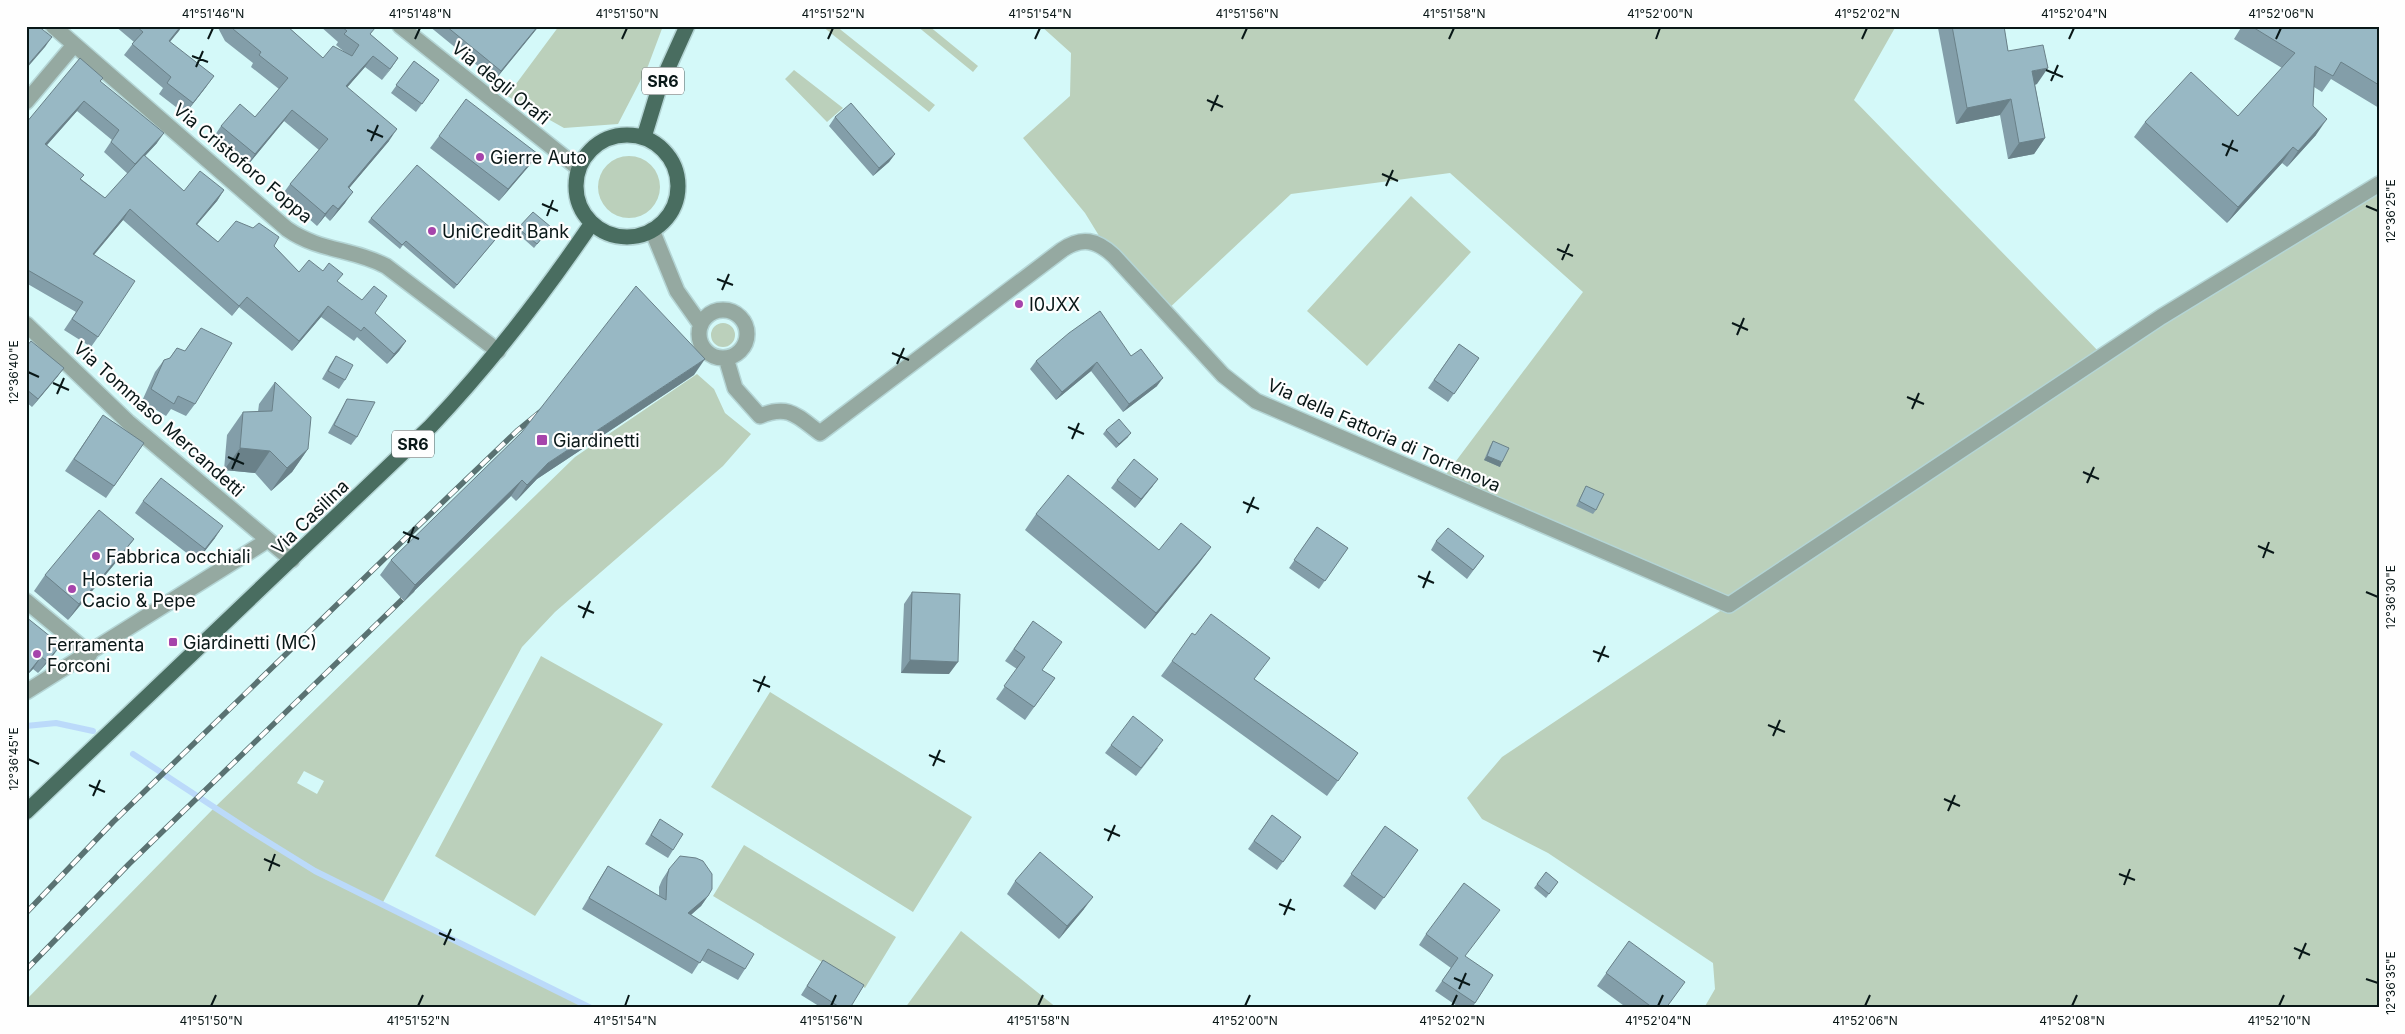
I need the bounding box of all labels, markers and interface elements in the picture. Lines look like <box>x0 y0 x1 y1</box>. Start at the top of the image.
text: 41°51'46"N <box>182 6 244 21</box>
text: 41°51'48"N <box>389 6 451 21</box>
text: 41°51'50"N <box>595 6 659 21</box>
text: 41°51'52"N <box>802 6 864 21</box>
text: 41°51'54"N <box>1008 6 1072 21</box>
text: 41°51'56"N <box>1215 6 1279 21</box>
text: 41°51'58"N <box>1423 6 1486 21</box>
text: 41°52'00"N <box>1627 6 1693 21</box>
text: 41°52'02"N <box>1834 6 1900 21</box>
text: 41°52'04"N <box>2041 6 2107 21</box>
text: 41°52'06"N <box>2248 6 2314 21</box>
street label: Via degli Orafi <box>448 37 554 129</box>
road number: SR6 <box>642 68 684 94</box>
street label: Via Cristoforo Foppa <box>169 99 317 227</box>
place label: Gierre Auto <box>490 147 587 168</box>
marker: Gierre Auto <box>474 151 486 163</box>
text: 12°36'25"E <box>2383 179 2398 243</box>
place label: UniCredit Bank <box>442 221 569 242</box>
marker: UniCredit Bank <box>426 225 438 237</box>
place label: I0JXX <box>1029 294 1080 315</box>
marker: I0JXX <box>1013 298 1025 310</box>
street label: Via Tommaso Mercandetti <box>70 337 248 501</box>
text: 12°36'40"E <box>6 340 21 404</box>
street label: Via della Fattoria di Torrenova <box>1264 374 1504 496</box>
road number: SR6 <box>392 430 434 458</box>
place label: Giardinetti <box>553 430 640 451</box>
marker: Giardinetti <box>535 433 549 447</box>
street label: Via Casilina <box>267 475 353 559</box>
place label: Fabbrica occhiali <box>106 546 251 567</box>
marker: Fabbrica occhiali <box>90 550 102 562</box>
text: 12°36'30"E <box>2383 565 2398 629</box>
place label: Hosteria Cacio & Pepe <box>82 569 196 611</box>
marker: Hosteria Cacio & Pepe <box>66 583 78 595</box>
place label: Giardinetti (MC) <box>183 632 317 653</box>
place label: Ferramenta Forconi <box>47 634 144 676</box>
marker: Giardinetti (MC) <box>167 636 179 648</box>
marker: Ferramenta Forconi <box>31 648 43 660</box>
text: 12°36'45"E <box>6 727 21 791</box>
text: 12°36'35"E <box>2383 951 2398 1015</box>
text: 41°51'50"N <box>179 1013 243 1028</box>
text: 41°51'52"N <box>387 1013 449 1028</box>
text: 41°51'54"N <box>593 1013 657 1028</box>
text: 41°51'56"N <box>799 1013 863 1028</box>
text: 41°51'58"N <box>1007 1013 1070 1028</box>
text: 41°52'00"N <box>1212 1013 1278 1028</box>
text: 41°52'02"N <box>1419 1013 1485 1028</box>
text: 41°52'04"N <box>1625 1013 1691 1028</box>
text: 41°52'06"N <box>1832 1013 1898 1028</box>
text: 41°52'08"N <box>2039 1013 2105 1028</box>
text: 41°52'10"N <box>2247 1013 2311 1028</box>

